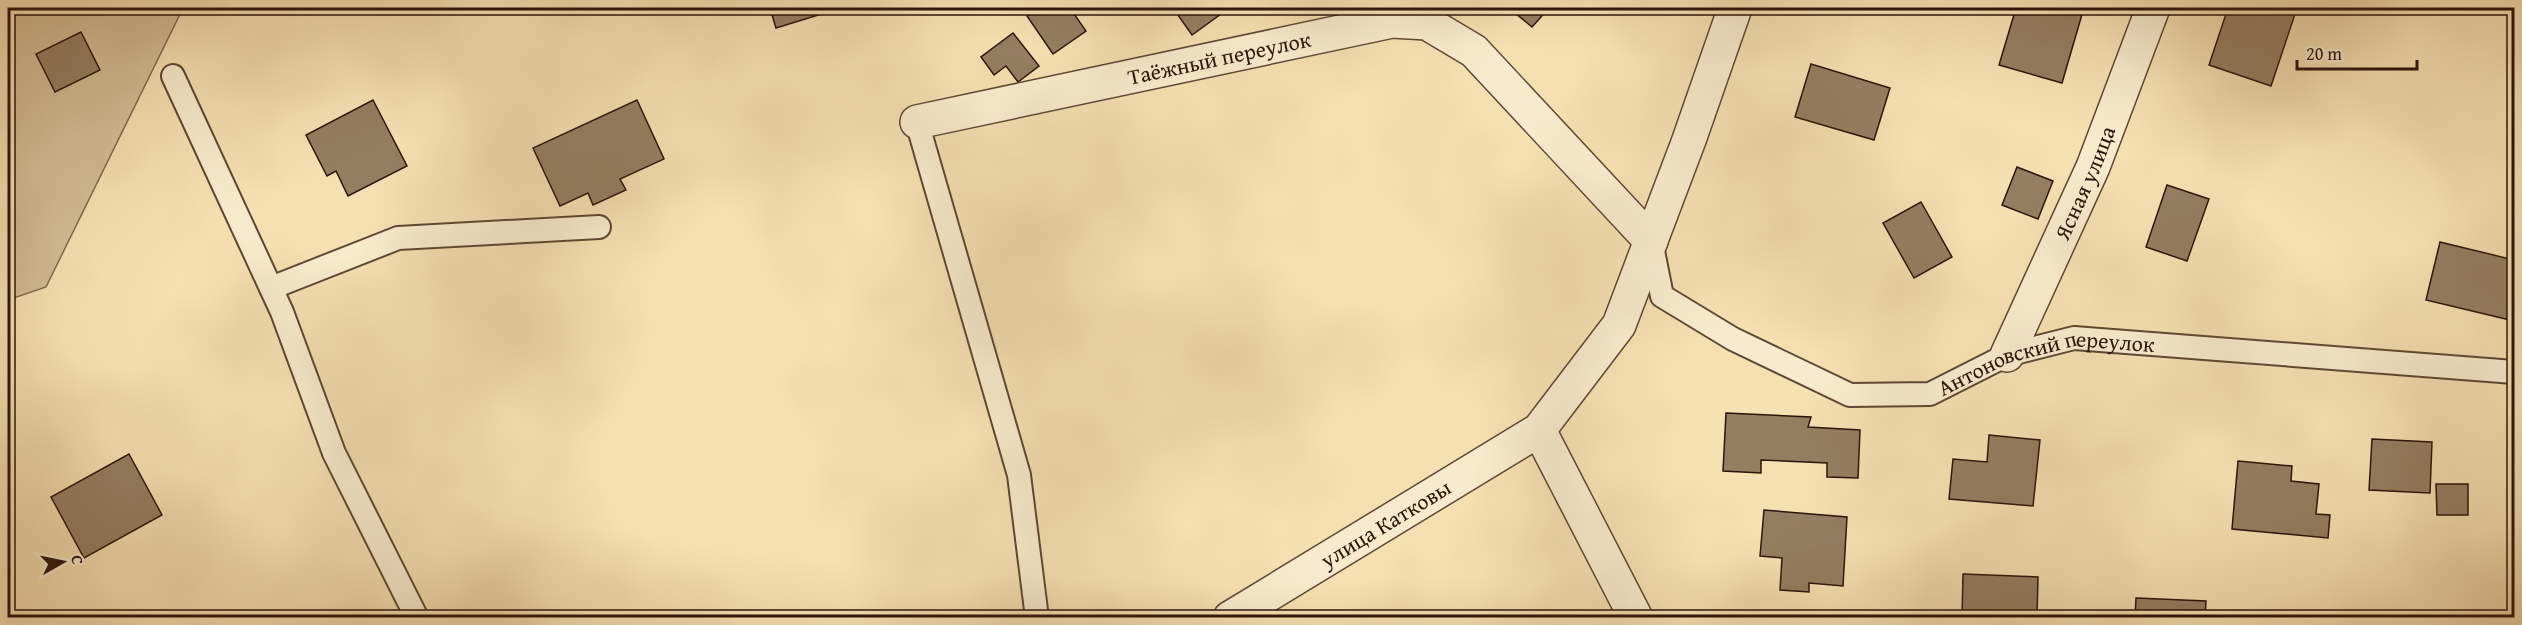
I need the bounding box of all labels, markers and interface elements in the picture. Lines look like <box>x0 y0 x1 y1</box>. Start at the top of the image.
street label: Таёжный переулок <box>1125 23 1314 93</box>
scale bar <box>2297 33 2417 71</box>
text: 20 m <box>2306 40 2342 67</box>
street label: Ясная улица <box>2045 121 2123 246</box>
street label: Антоновский переулок <box>1932 322 2156 404</box>
street label: улица Катковы <box>1313 471 1457 576</box>
north arrow <box>33 532 93 592</box>
text: С <box>65 553 90 566</box>

